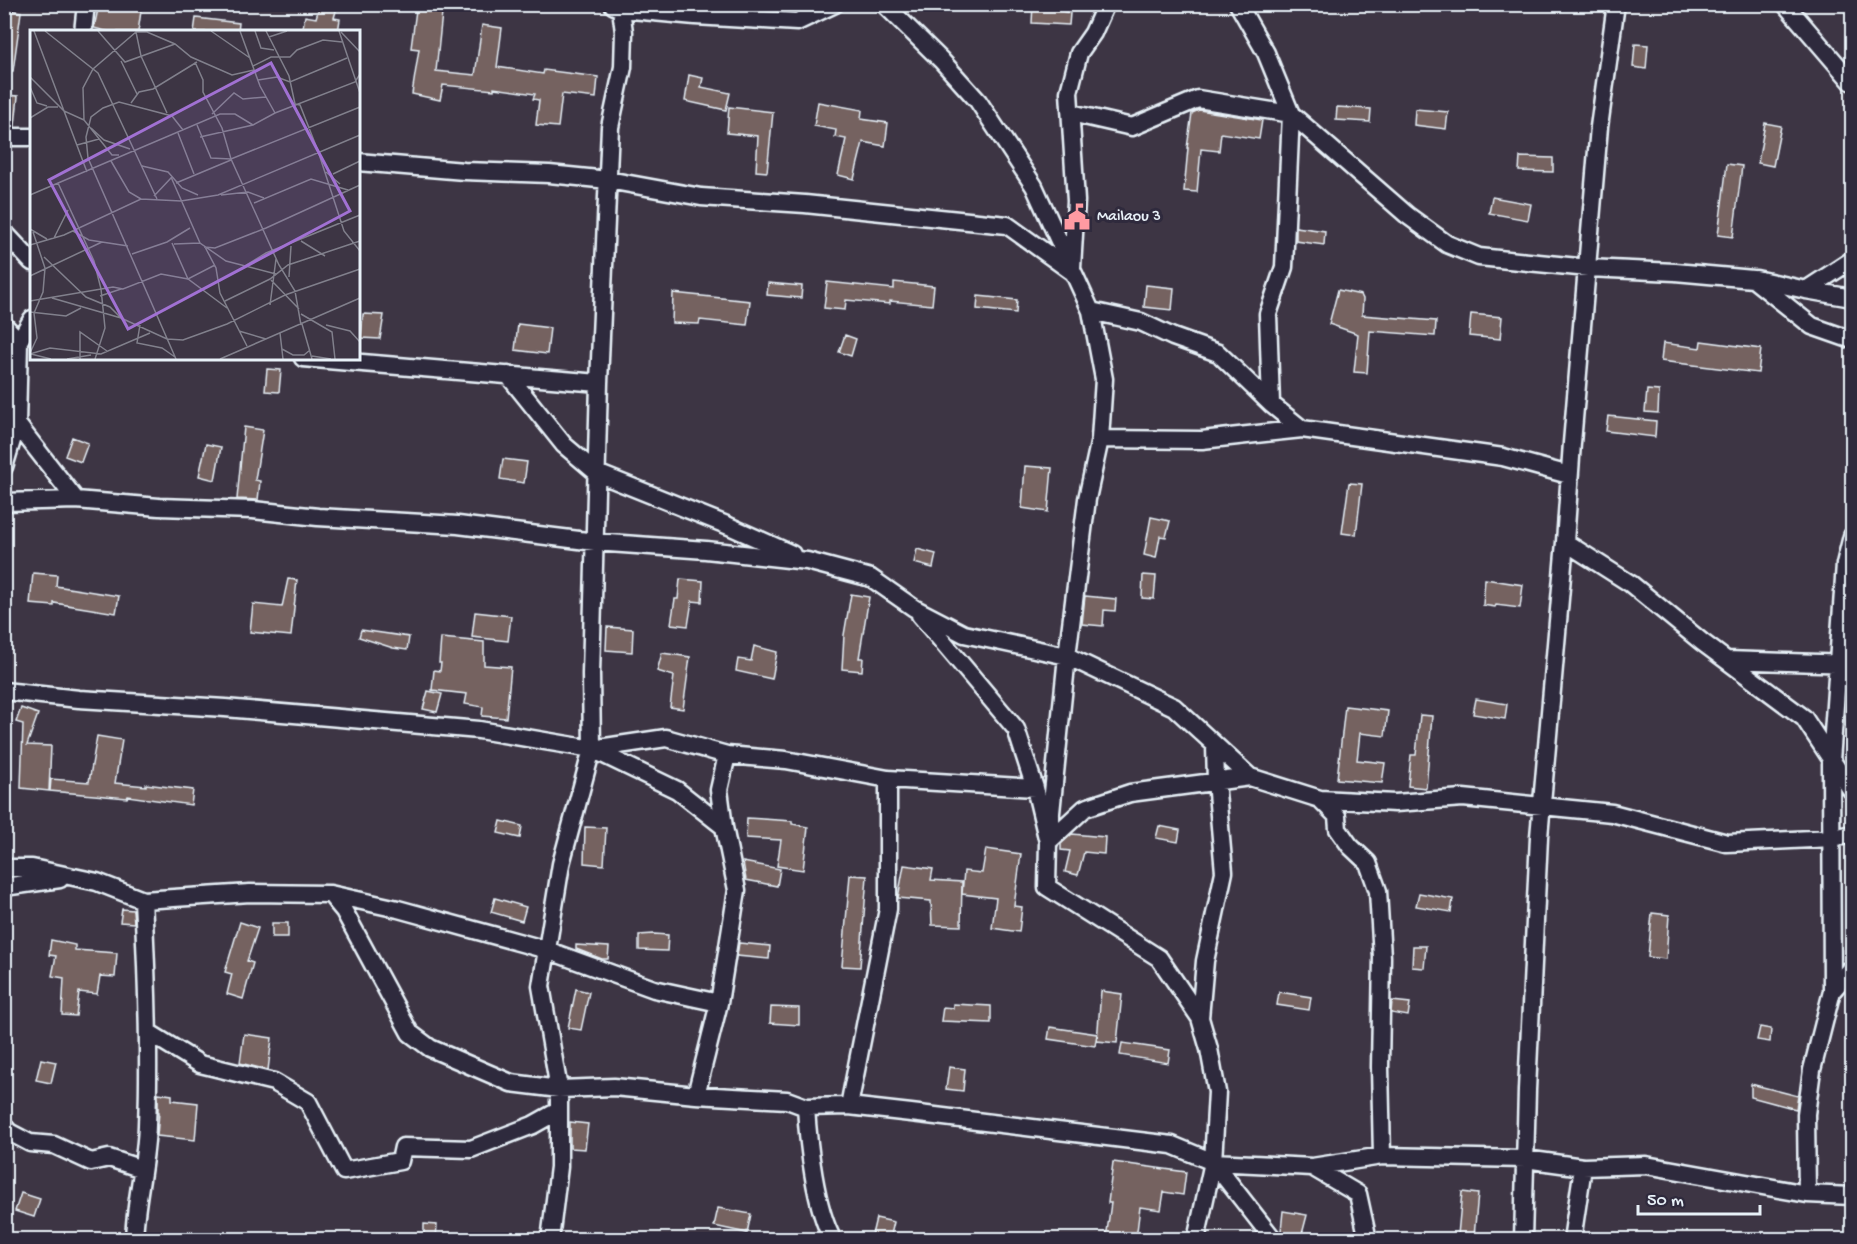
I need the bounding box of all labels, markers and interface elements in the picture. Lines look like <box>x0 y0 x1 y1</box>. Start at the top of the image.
inset map <box>30 30 360 360</box>
public building icon: Mailaou 3 <box>1062 202 1092 232</box>
place label: Mailaou 3 <box>1097 208 1161 227</box>
scale bar <box>1638 1178 1760 1216</box>
text: 50 m <box>1647 1191 1684 1212</box>

